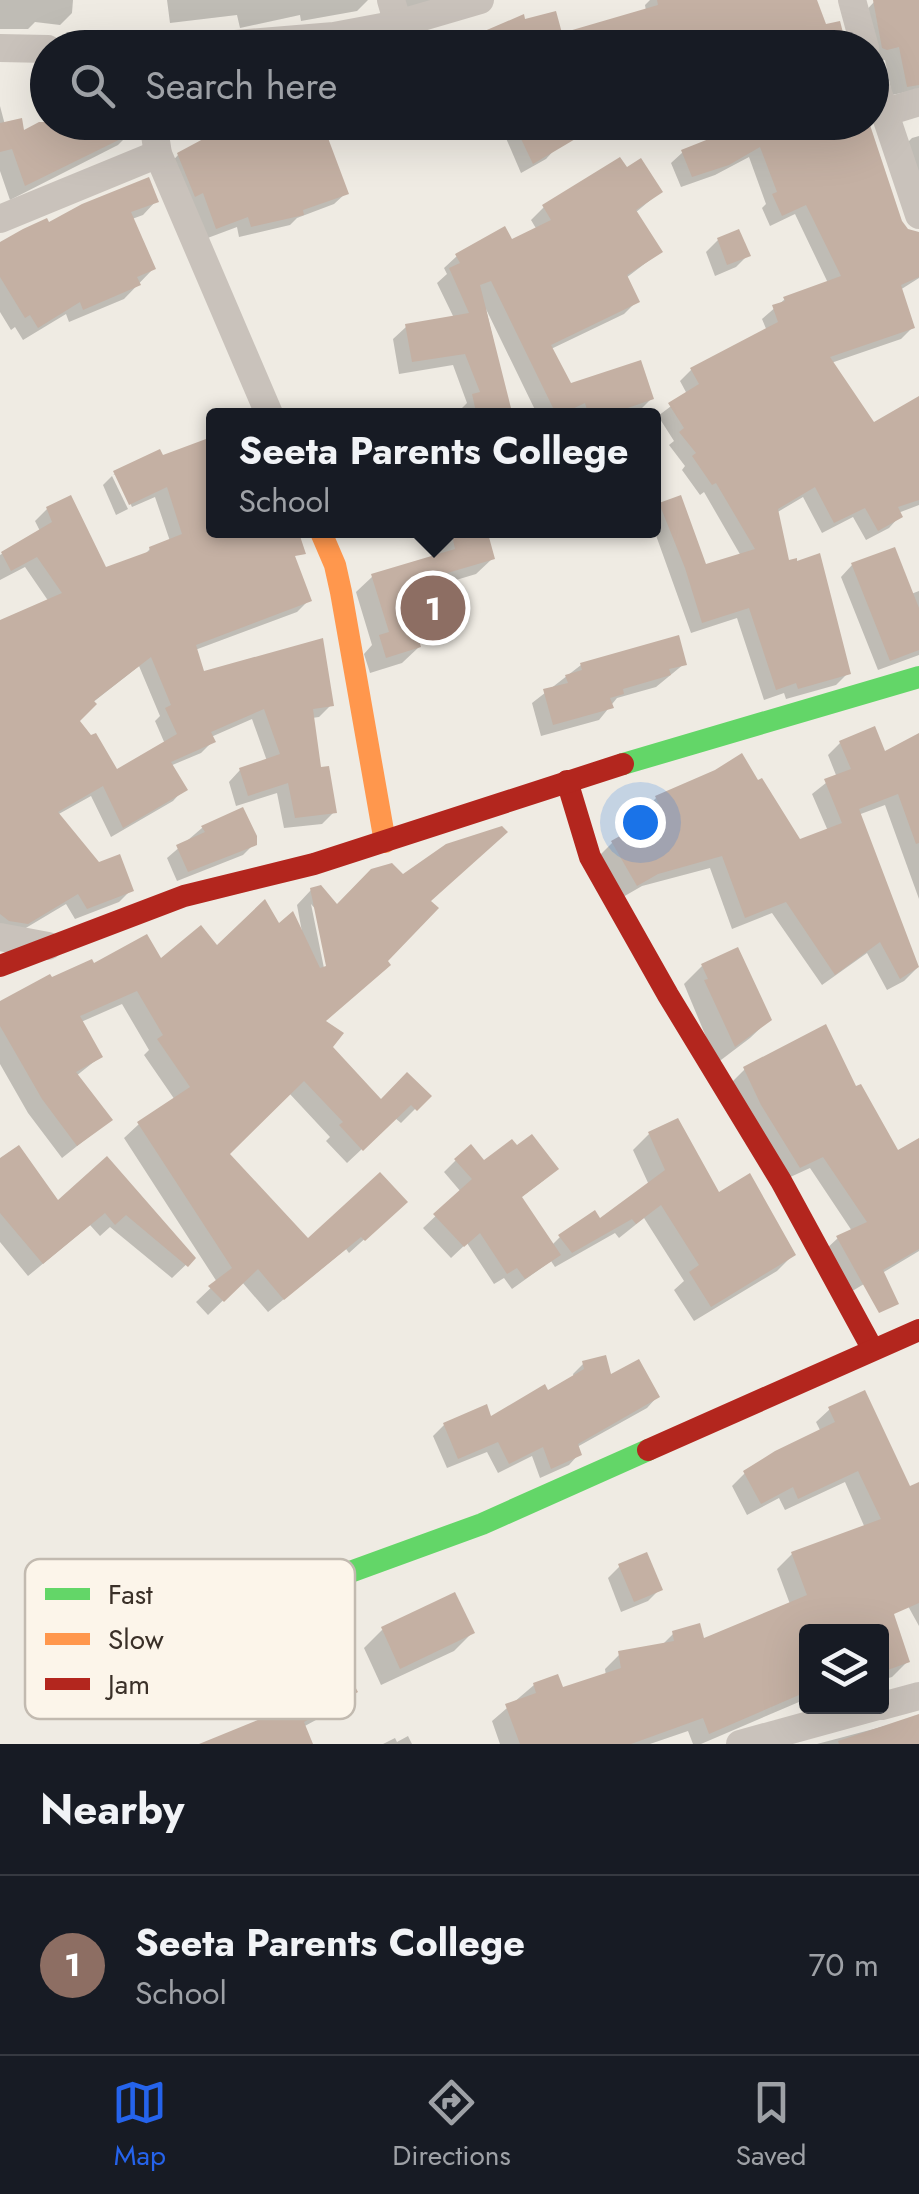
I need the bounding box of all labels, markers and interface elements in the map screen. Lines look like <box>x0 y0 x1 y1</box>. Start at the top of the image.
search box <box>30 30 889 140</box>
icon: search <box>65 58 120 113</box>
text: Search here <box>145 58 337 113</box>
popup <box>206 408 661 538</box>
text: Seeta Parents College <box>238 423 629 478</box>
text: School <box>238 478 330 524</box>
pin: 1 <box>400 570 466 646</box>
your location <box>615 797 666 848</box>
legend <box>25 1559 355 1719</box>
text: Fast <box>108 1574 153 1615</box>
text: Slow <box>108 1619 164 1660</box>
map controls <box>799 1624 889 1714</box>
button: layers <box>799 1624 889 1714</box>
text: Jam <box>104 1664 150 1705</box>
text: Nearby <box>40 1779 184 1840</box>
text: Seeta Parents College <box>135 1915 525 1970</box>
text: 1 <box>64 1942 81 1988</box>
text: 70 m <box>808 1942 879 1988</box>
text: School <box>135 1970 227 2016</box>
tab: Map <box>112 2075 167 2176</box>
tab: Directions <box>392 2075 511 2176</box>
tab: Saved <box>736 2075 807 2176</box>

